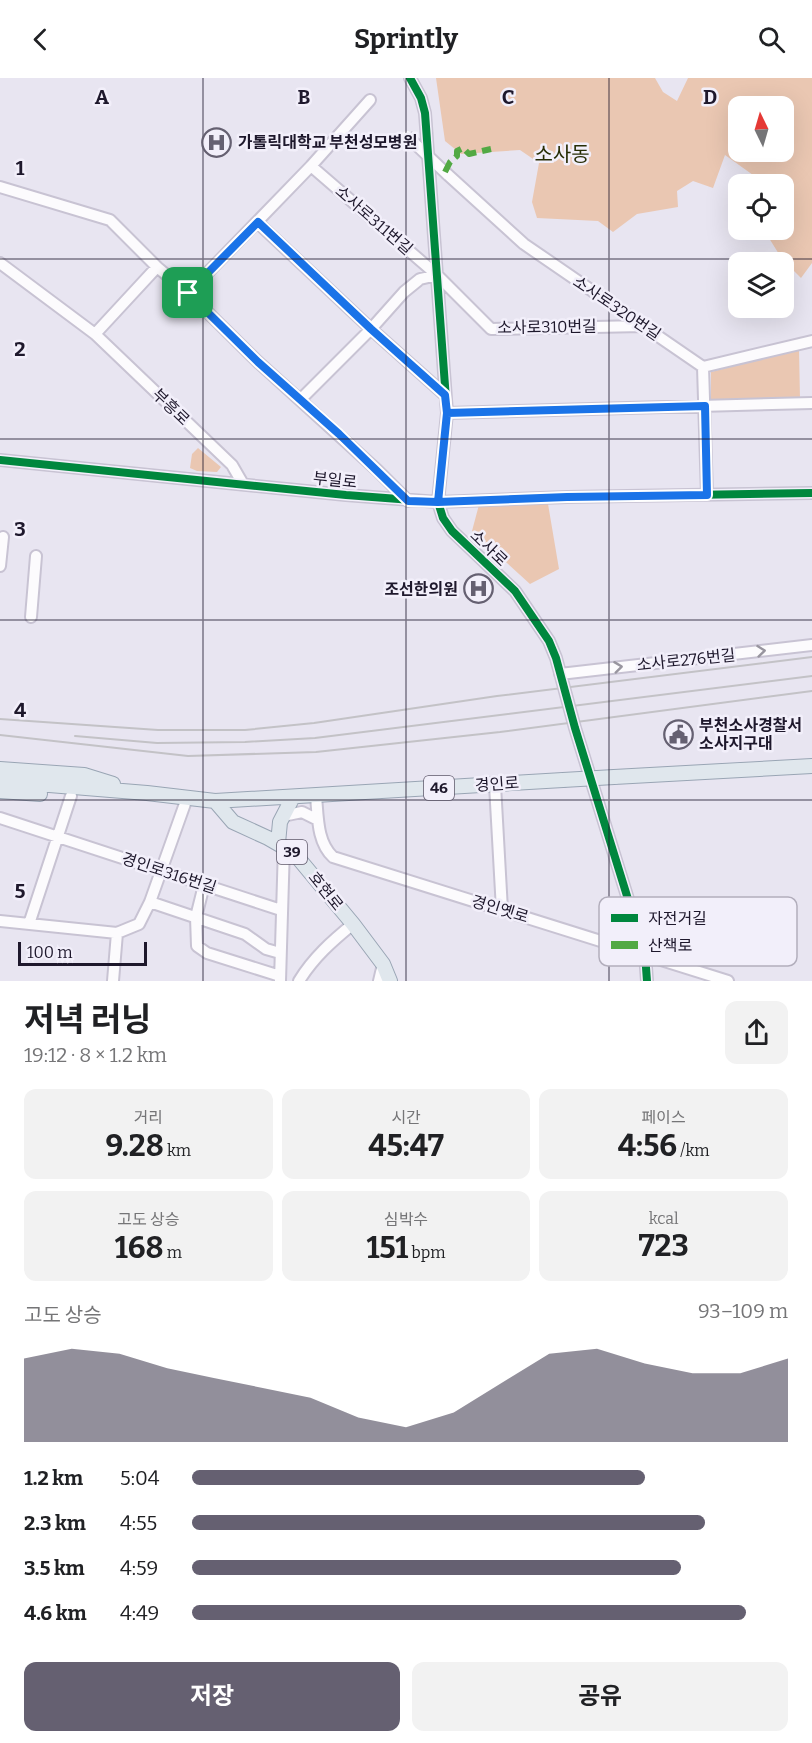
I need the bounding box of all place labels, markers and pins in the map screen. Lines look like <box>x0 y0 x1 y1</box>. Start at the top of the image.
hospital icon: 가톨릭대학교 부천성모병원 <box>201 126 233 158</box>
place label: 가톨릭대학교 부천성모병원 <box>238 133 418 152</box>
pin <box>162 267 213 318</box>
hospital icon: 조선한의원 <box>463 573 495 605</box>
place label: 조선한의원 <box>384 580 458 599</box>
place label: 부천소사경찰서 소사지구대 <box>699 716 802 753</box>
public building icon: 부천소사경찰서 소사지구대 <box>662 718 694 750</box>

